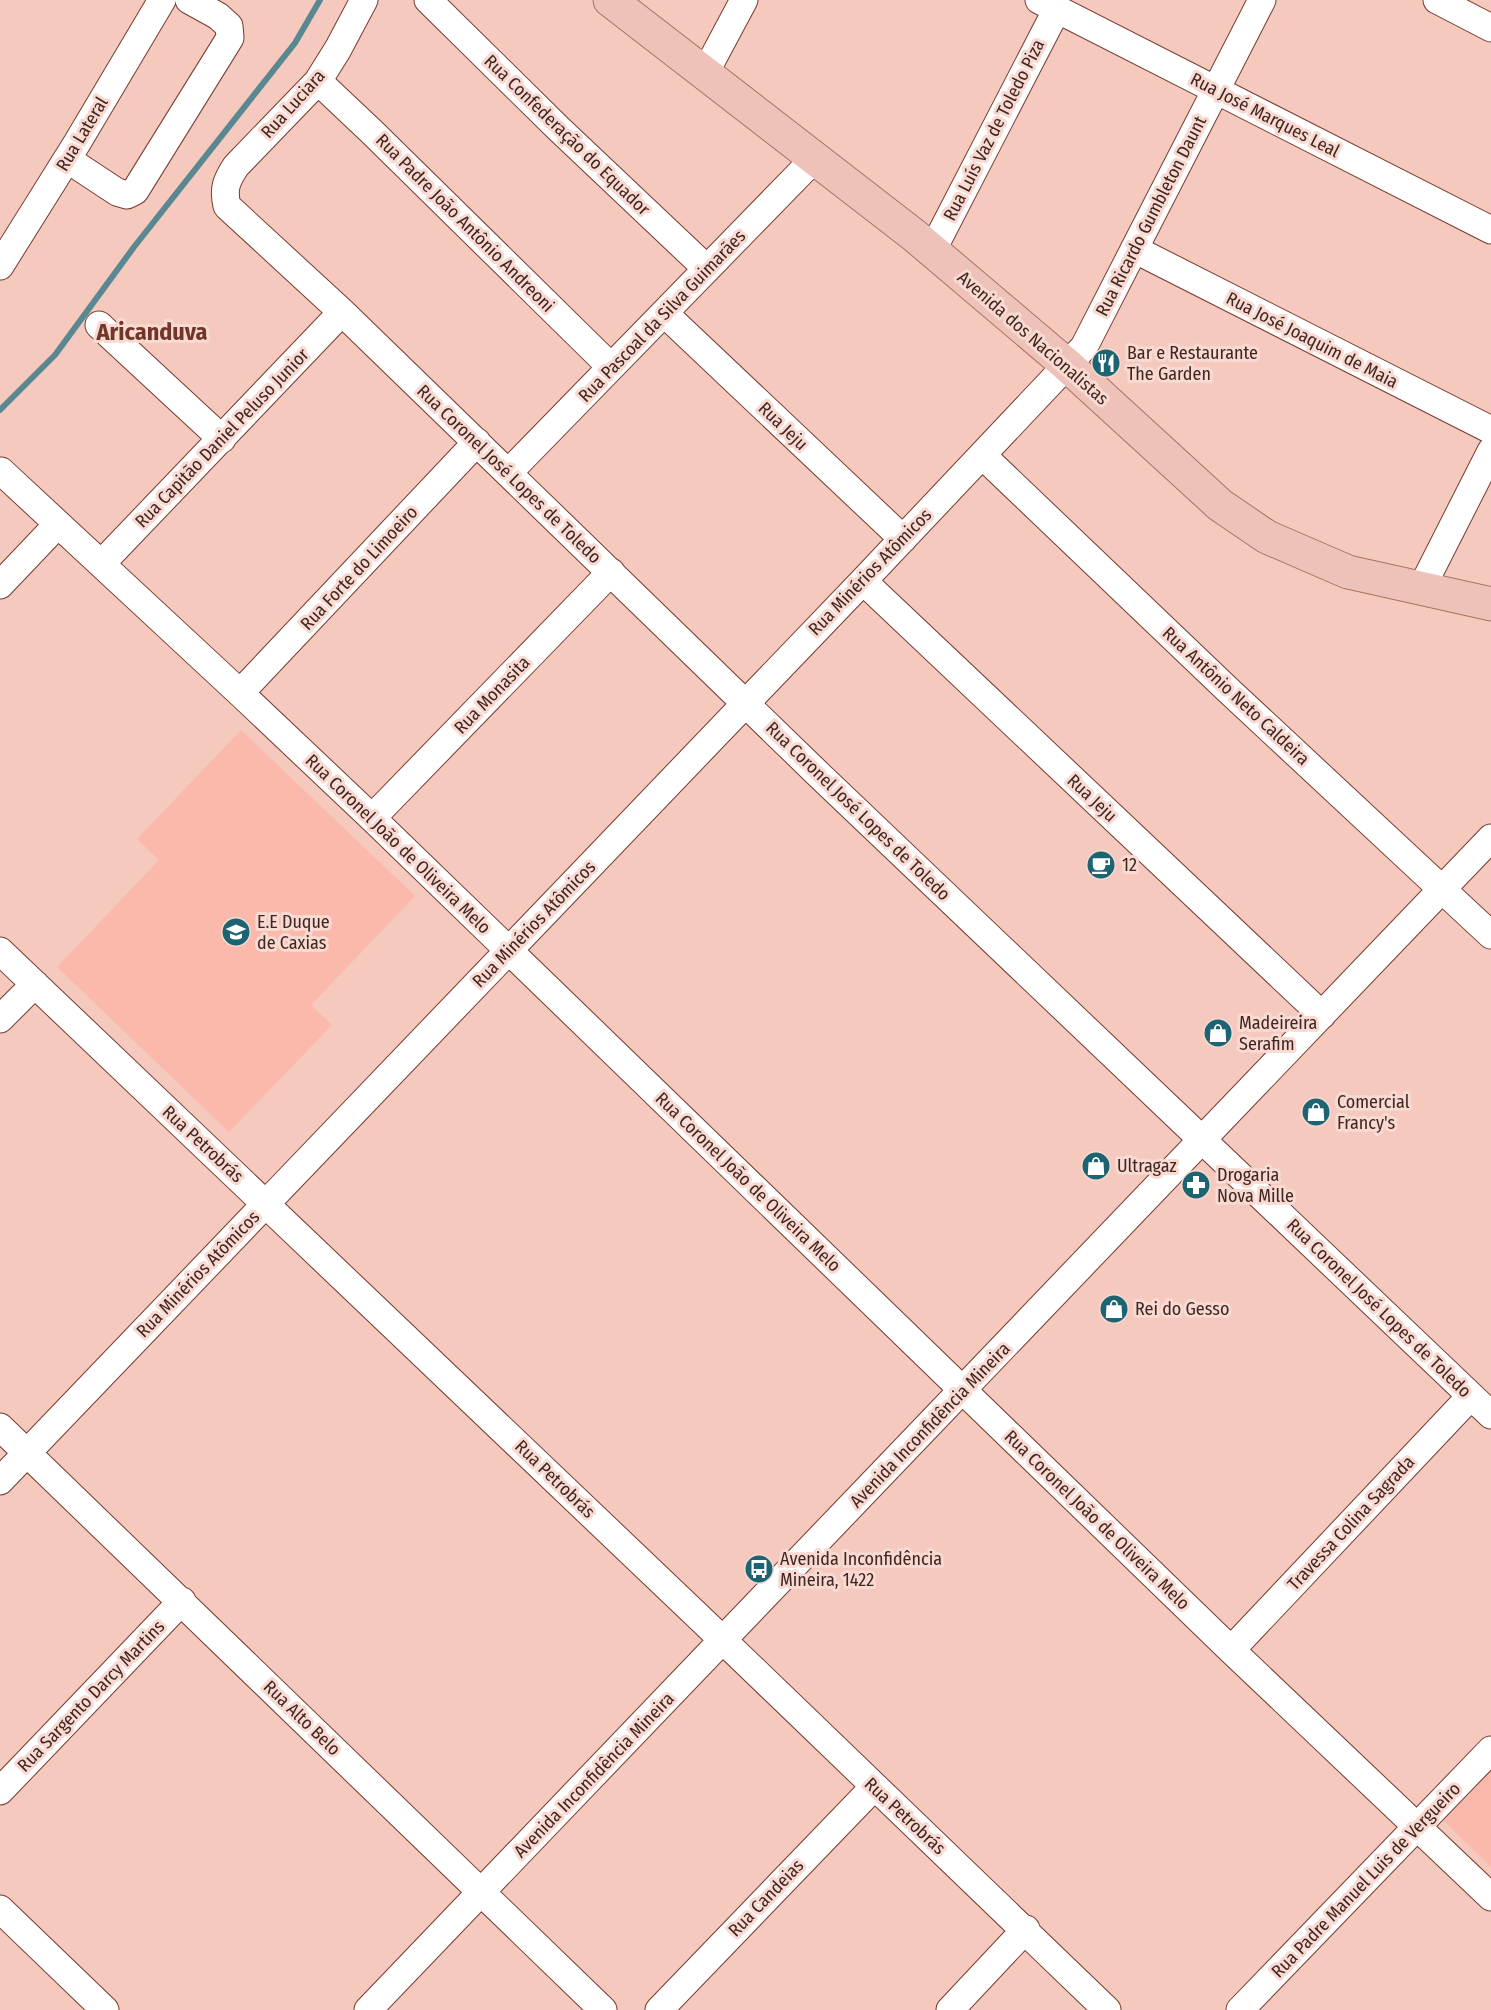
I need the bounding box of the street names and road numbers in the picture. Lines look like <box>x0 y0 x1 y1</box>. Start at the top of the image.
street label: Rua Luís Vaz de Toledo Piza <box>939 35 1049 224</box>
street label: Rua Confederação do Equador <box>479 50 655 221</box>
street label: Rua Luciara <box>256 65 330 143</box>
street label: Rua José Marques Leal <box>1187 68 1343 162</box>
street label: Rua Lateral <box>51 93 113 175</box>
street label: Rua Ricardo Gumbleton Daunt <box>1091 112 1211 320</box>
street label: Rua Padre João Antônio Andreoni <box>371 129 559 317</box>
street label: Rua Pascoal da Silva Guimarães <box>574 225 750 407</box>
street label: Avenida dos Nacionalistas <box>953 266 1113 410</box>
street label: Rua José Joaquim de Maia <box>1222 287 1402 393</box>
street label: Rua Capitão Daniel Peluso Junior <box>130 343 314 532</box>
street label: Rua Coronel José Lopes de Toledo <box>412 380 606 568</box>
street label: Rua Jeju <box>754 397 812 455</box>
street label: Rua Forte do Limoeiro <box>296 501 422 635</box>
street label: Rua Minérios Atômicos <box>804 504 936 640</box>
street label: Rua Antônio Neto Caldeira <box>1158 622 1314 770</box>
street label: Rua Monasita <box>450 651 535 738</box>
street label: Rua Coronel José Lopes de Toledo <box>761 717 955 905</box>
street label: Rua Coronel João de Oliveira Melo <box>301 750 495 938</box>
street label: Rua Jeju <box>1063 769 1121 827</box>
street label: Rua Minérios Atômicos <box>468 856 600 992</box>
street label: Rua Coronel João de Oliveira Melo <box>651 1088 845 1276</box>
street label: Rua Petrobrás <box>158 1101 248 1187</box>
street label: Rua Minérios Atômicos <box>132 1206 264 1342</box>
street label: Rua Coronel José Lopes de Toledo <box>1282 1214 1476 1402</box>
street label: Avenida Inconfidência Mineira <box>845 1338 1015 1512</box>
street label: Rua Coronel João de Oliveira Melo <box>1000 1426 1194 1614</box>
street label: Rua Petrobrás <box>510 1435 600 1523</box>
street label: Travessa Colina Sagrada <box>1283 1451 1419 1595</box>
street label: Rua Sargento Darcy Martins <box>13 1615 169 1776</box>
street label: Rua Alto Belo <box>259 1676 345 1760</box>
street label: Avenida Inconfidência Mineira <box>509 1688 679 1862</box>
street label: Rua Petrobrás <box>860 1773 950 1859</box>
street label: Rua Padre Manuel Luis de Vergueiro <box>1267 1778 1465 1982</box>
street label: Rua Candeias <box>724 1855 809 1941</box>

